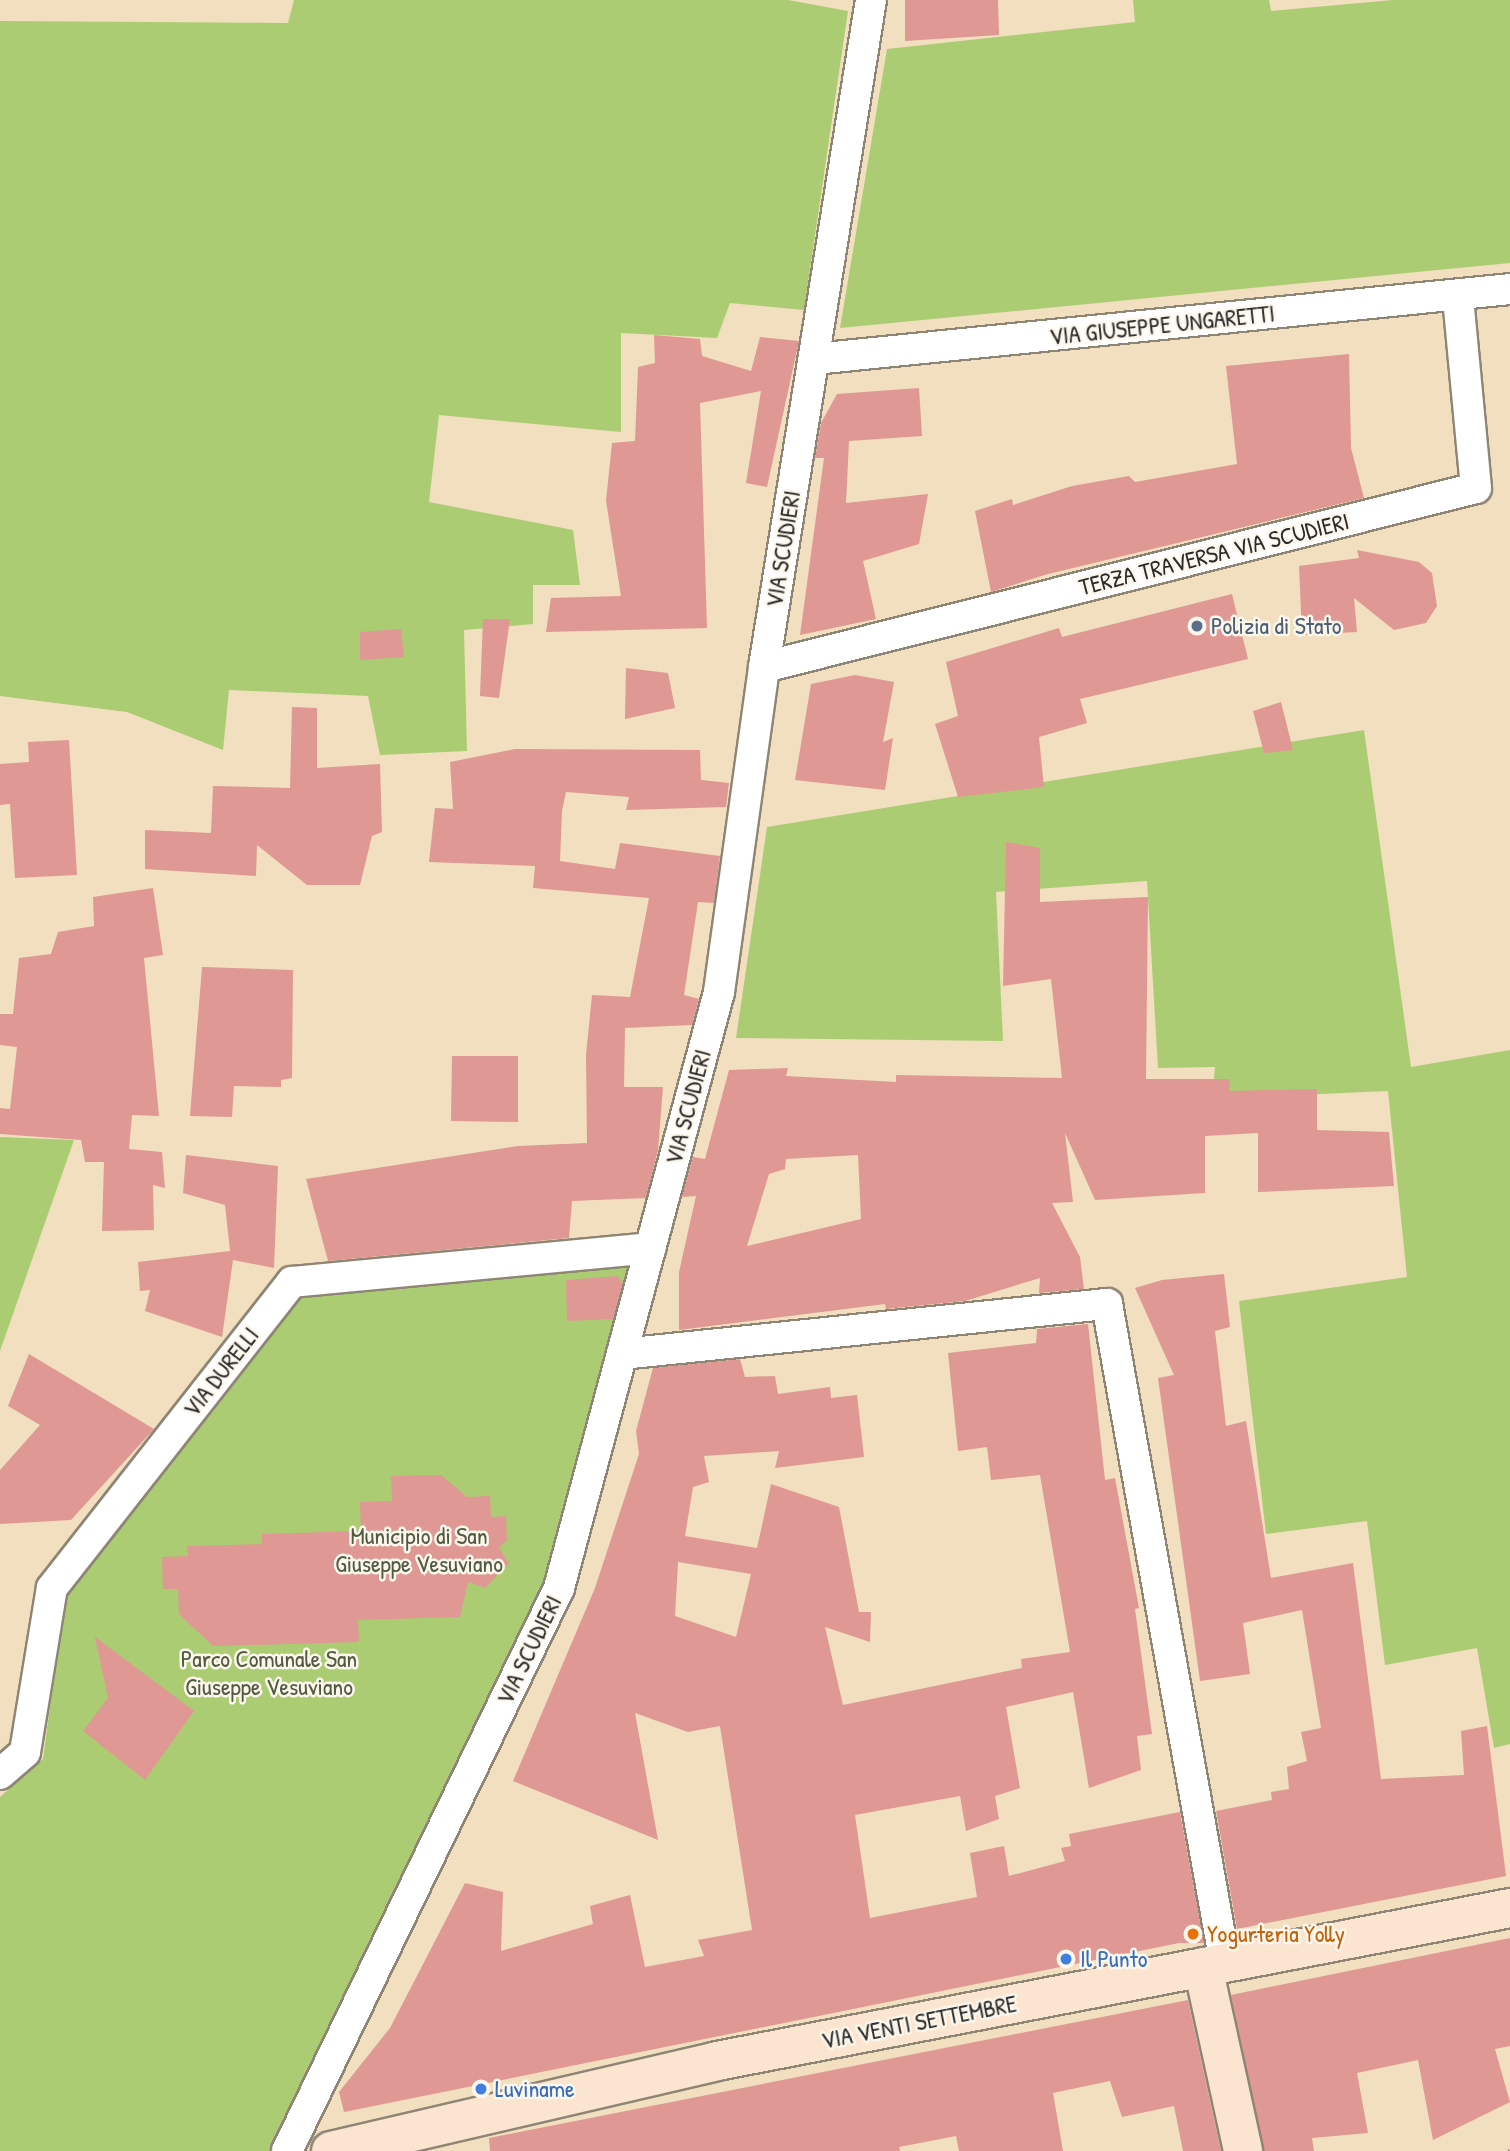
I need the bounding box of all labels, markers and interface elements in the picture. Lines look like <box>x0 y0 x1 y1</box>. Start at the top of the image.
street label: VIA GIUSEPPE UNGARETTI <box>1048 299 1276 351</box>
street label: VIA SCUDIERI <box>760 489 806 609</box>
street label: TERZA TRAVERSA VIA SCUDIERI <box>1076 507 1352 601</box>
place label: Polizia di Stato <box>1211 612 1341 640</box>
marker: Polizia di Stato <box>1189 618 1205 634</box>
street label: VIA SCUDIERI <box>659 1046 717 1168</box>
street label: VIA DURELLI <box>177 1321 265 1423</box>
park label: Municipio di San Giuseppe Vesuviano <box>335 1522 503 1578</box>
street label: VIA SCUDIERI <box>490 1591 568 1709</box>
park label: Parco Comunale San Giuseppe Vesuviano <box>181 1645 357 1701</box>
place label: Yogurteria Yolly <box>1207 1920 1345 1948</box>
marker: Yogurteria Yolly <box>1185 1926 1201 1942</box>
place label: Il Punto <box>1080 1945 1147 1973</box>
marker: Il Punto <box>1058 1951 1074 1967</box>
street label: VIA VENTI SETTEMBRE <box>819 1989 1019 2055</box>
place label: Luviname <box>495 2075 575 2103</box>
marker: Luviname <box>473 2081 489 2097</box>

